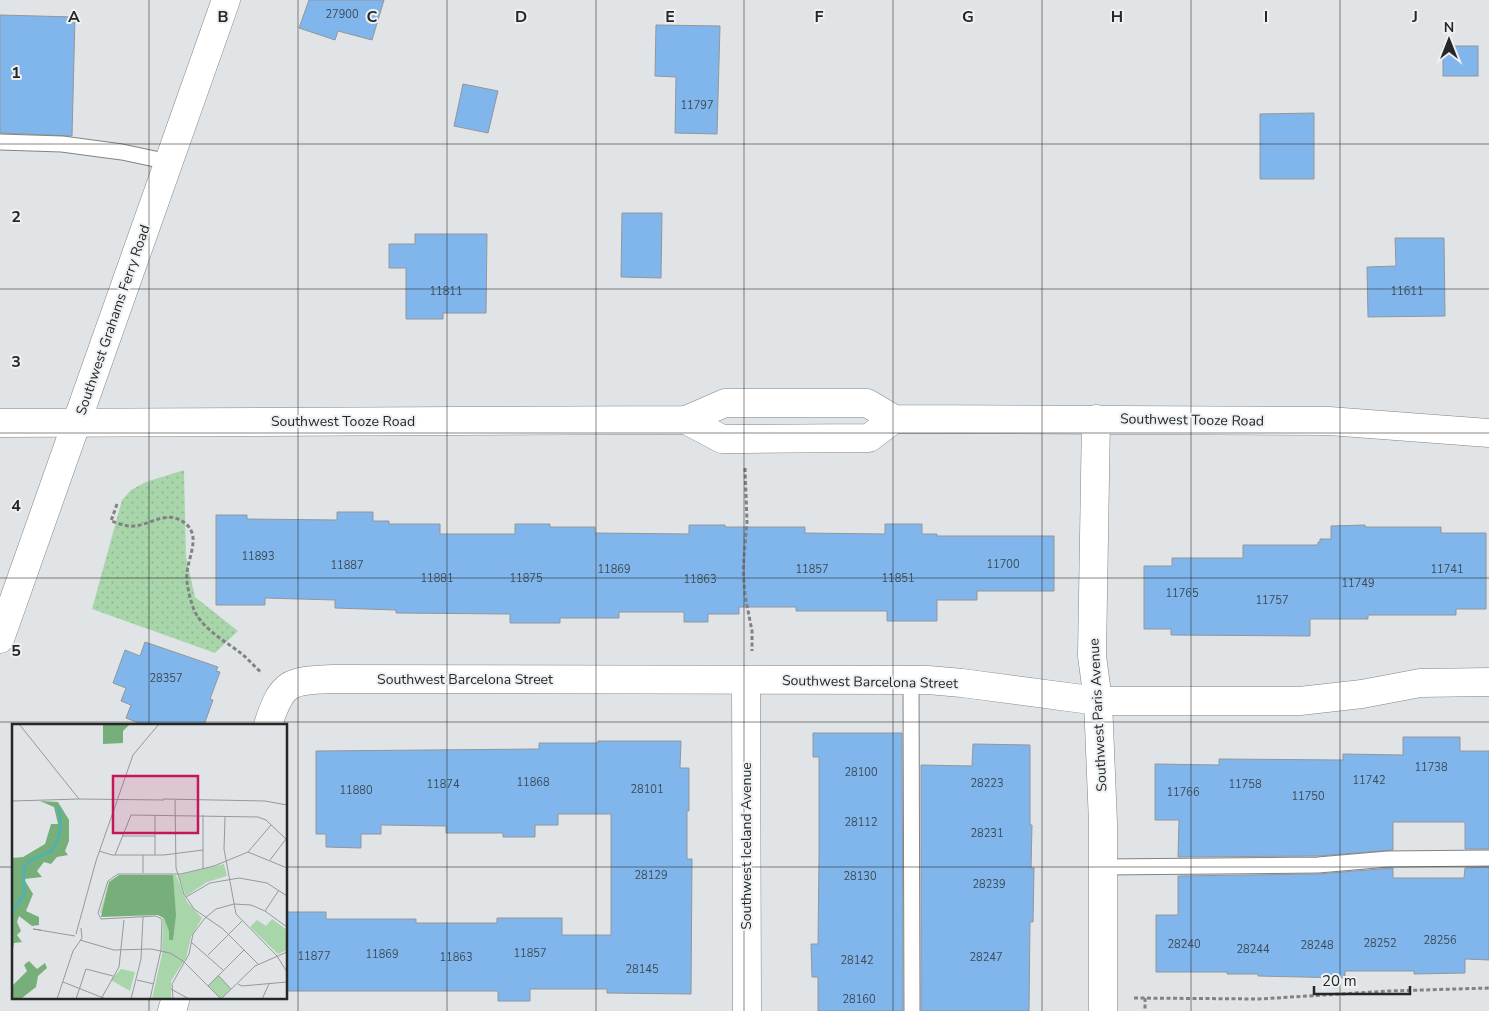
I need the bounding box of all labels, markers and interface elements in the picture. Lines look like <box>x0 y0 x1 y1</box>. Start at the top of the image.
text: A <box>68 6 80 28</box>
text: B <box>217 6 229 28</box>
text: C <box>367 6 378 28</box>
text: D <box>515 6 527 28</box>
text: E <box>665 6 675 28</box>
text: F <box>815 6 824 28</box>
text: G <box>962 6 974 28</box>
text: H <box>1111 6 1123 28</box>
text: I <box>1264 6 1268 28</box>
text: J <box>1411 6 1418 28</box>
house number: 27900 <box>326 7 359 22</box>
north arrow <box>1424 15 1474 65</box>
text: N <box>1444 18 1454 37</box>
text: 1 <box>11 62 21 84</box>
house number: 11797 <box>681 98 714 113</box>
text: 2 <box>11 206 21 228</box>
street label: Southwest Grahams Ferry Road <box>71 222 155 418</box>
house number: 11811 <box>430 284 463 299</box>
house number: 11611 <box>1391 284 1424 299</box>
text: 3 <box>11 351 21 373</box>
street label: Southwest Tooze Road <box>1120 409 1264 431</box>
street label: Southwest Tooze Road <box>271 412 415 431</box>
text: 4 <box>11 495 21 517</box>
house number: 11893 <box>242 549 275 564</box>
house number: 11700 <box>987 557 1020 572</box>
house number: 11887 <box>331 558 364 573</box>
house number: 11869 <box>598 562 631 577</box>
house number: 11857 <box>796 562 829 577</box>
house number: 11741 <box>1431 562 1464 577</box>
house number: 11881 <box>421 571 454 586</box>
house number: 11875 <box>510 571 543 586</box>
house number: 11851 <box>882 571 915 586</box>
house number: 11863 <box>684 572 717 587</box>
house number: 11749 <box>1342 576 1375 591</box>
house number: 11765 <box>1166 586 1199 601</box>
house number: 11757 <box>1256 593 1289 608</box>
street label: Southwest Paris Avenue <box>1084 638 1112 792</box>
text: 5 <box>11 640 21 662</box>
street label: Southwest Barcelona Street <box>377 670 553 689</box>
house number: 28357 <box>150 671 183 686</box>
street label: Southwest Barcelona Street <box>782 671 958 693</box>
inset map <box>12 724 288 998</box>
house number: 11738 <box>1415 760 1448 775</box>
street label: Southwest Iceland Avenue <box>737 762 756 930</box>
house number: 28100 <box>845 765 878 780</box>
house number: 11742 <box>1353 773 1386 788</box>
house number: 11868 <box>517 775 550 790</box>
house number: 28223 <box>971 776 1004 791</box>
house number: 11874 <box>427 777 460 792</box>
house number: 11758 <box>1229 777 1262 792</box>
house number: 28101 <box>631 782 664 797</box>
house number: 11880 <box>340 783 373 798</box>
house number: 11766 <box>1167 785 1200 800</box>
house number: 11750 <box>1292 789 1325 804</box>
house number: 28112 <box>845 815 878 830</box>
house number: 28231 <box>971 826 1004 841</box>
house number: 28129 <box>635 868 668 883</box>
house number: 28130 <box>844 869 877 884</box>
house number: 28239 <box>973 877 1006 892</box>
house number: 28256 <box>1424 933 1457 948</box>
house number: 28252 <box>1364 936 1397 951</box>
house number: 28240 <box>1168 937 1201 952</box>
house number: 28248 <box>1301 938 1334 953</box>
house number: 28244 <box>1237 942 1270 957</box>
house number: 11857 <box>514 946 547 961</box>
house number: 11869 <box>366 947 399 962</box>
house number: 11877 <box>298 949 331 964</box>
house number: 11863 <box>440 950 473 965</box>
house number: 28247 <box>970 950 1003 965</box>
house number: 28142 <box>841 953 874 968</box>
house number: 28145 <box>626 962 659 977</box>
scale bar <box>1314 964 1410 996</box>
text: 20 m <box>1322 971 1357 991</box>
house number: 28160 <box>843 992 876 1007</box>

